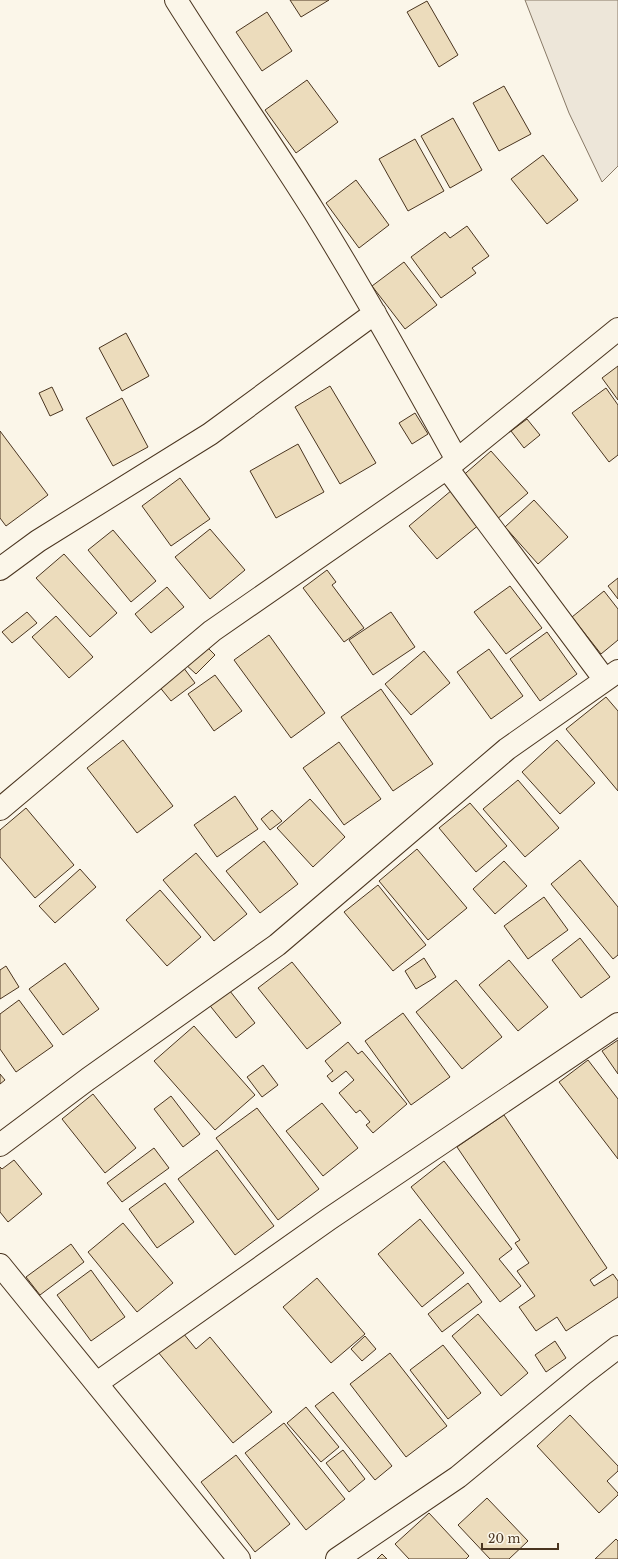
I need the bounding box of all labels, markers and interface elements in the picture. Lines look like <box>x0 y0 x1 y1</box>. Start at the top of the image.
scale bar <box>482 1525 558 1551</box>
text: 20 m <box>488 1531 520 1546</box>

